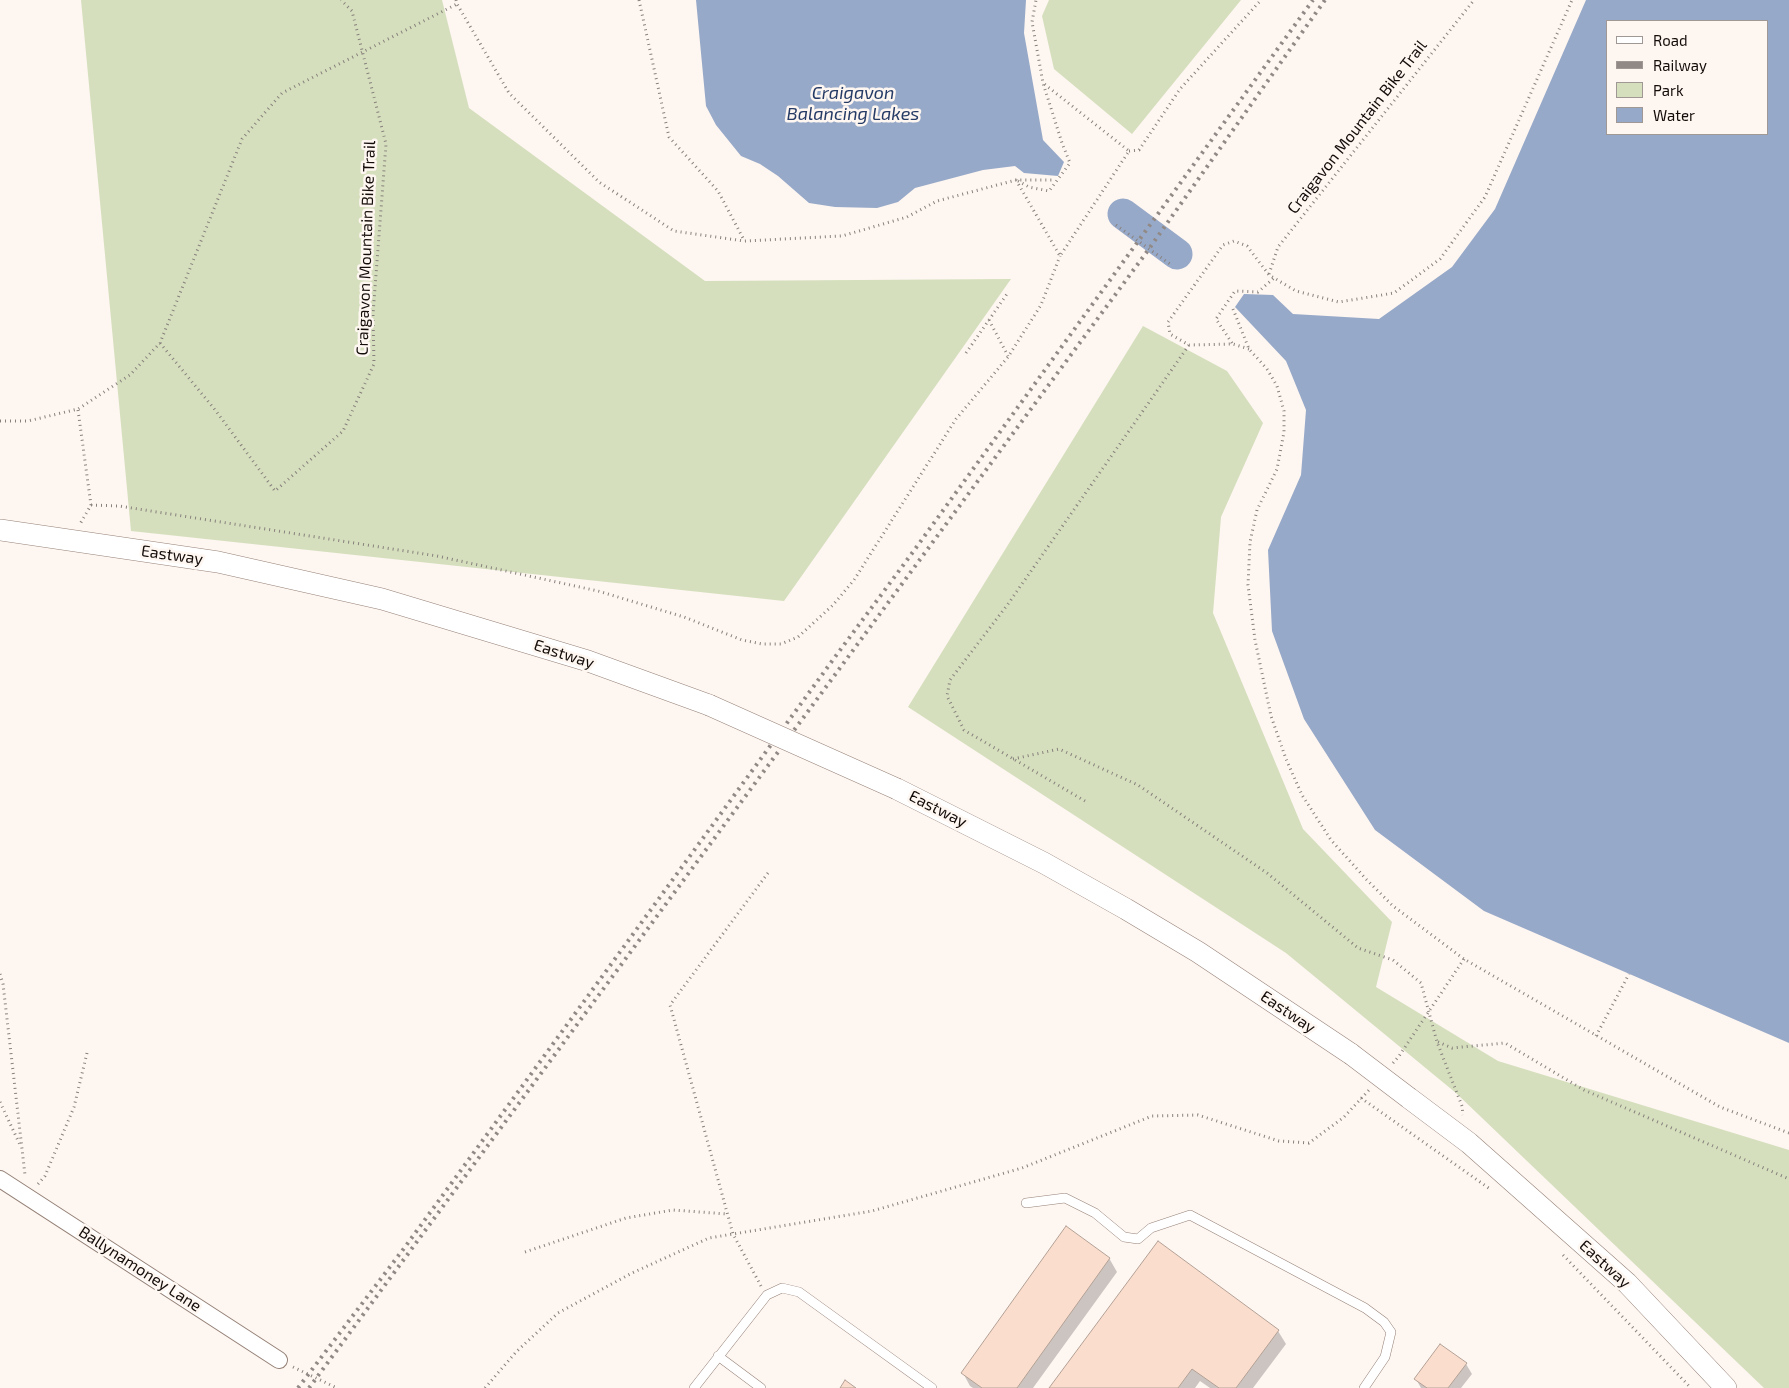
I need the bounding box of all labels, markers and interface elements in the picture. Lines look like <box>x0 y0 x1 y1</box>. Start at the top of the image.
legend <box>1606 20 1769 135</box>
text: Road <box>1653 31 1688 49</box>
street label: Craigavon Mountain Bike Trail <box>1283 36 1431 218</box>
text: Railway <box>1653 56 1707 74</box>
text: Park <box>1653 81 1684 99</box>
water label: Craigavon Balancing Lakes <box>787 82 919 125</box>
text: Water <box>1653 106 1695 124</box>
street label: Craigavon Mountain Bike Trail <box>353 140 379 356</box>
street label: Eastway <box>140 541 204 569</box>
street label: Eastway <box>531 635 597 673</box>
street label: Eastway <box>906 786 970 832</box>
street label: Eastway <box>1257 987 1319 1037</box>
street label: Ballynamoney Lane <box>75 1222 205 1316</box>
street label: Eastway <box>1575 1236 1635 1292</box>

